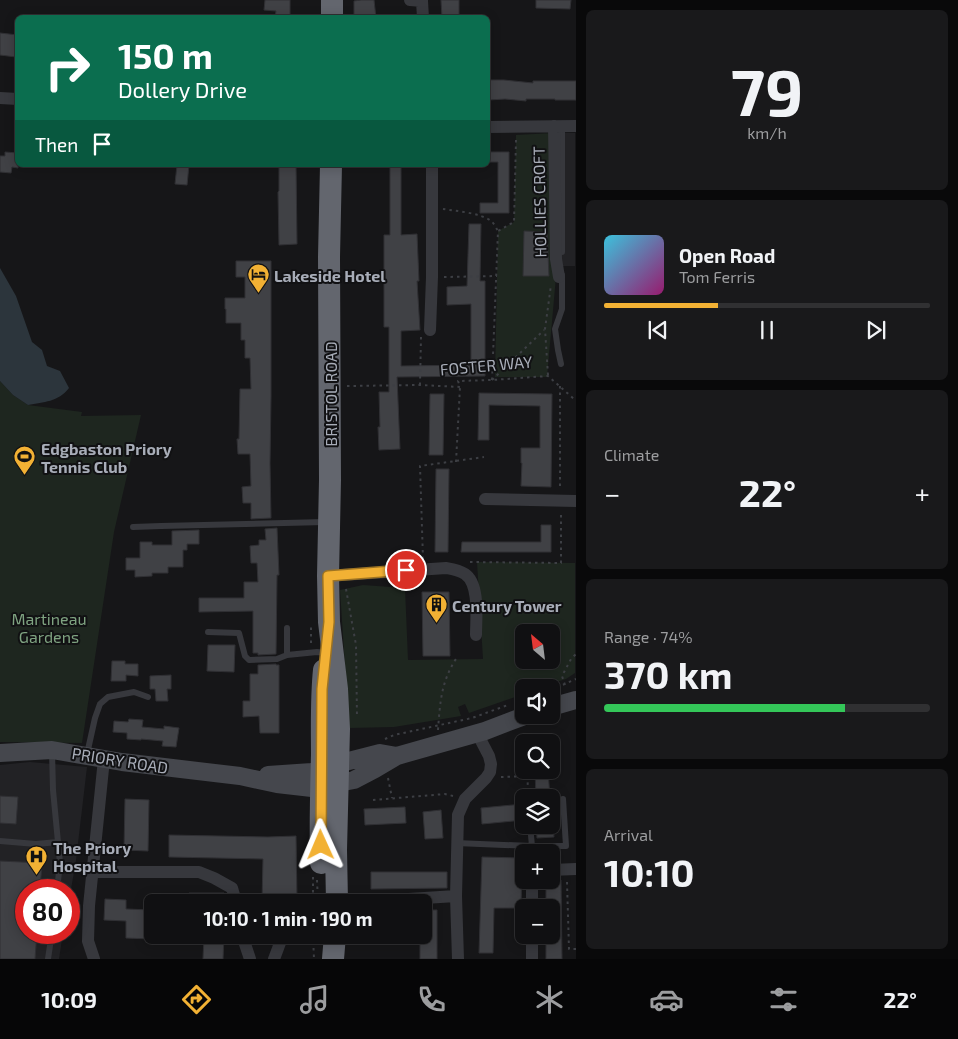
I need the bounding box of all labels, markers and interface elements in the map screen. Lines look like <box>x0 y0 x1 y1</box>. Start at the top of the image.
text: 150 m <box>118 34 213 76</box>
icon: right <box>35 35 100 100</box>
text: 79 <box>731 51 803 129</box>
text: Dollery Drive <box>118 76 247 102</box>
text: km/h <box>747 123 787 142</box>
icon: arrive <box>88 130 116 158</box>
text: Then <box>35 133 78 156</box>
street label: HOLLIES CROFT <box>529 146 549 258</box>
text: Open Road <box>679 244 775 267</box>
hotel icon: Lakeside Hotel <box>246 263 270 294</box>
place label: Lakeside Hotel <box>274 266 386 285</box>
text: Tom Ferris <box>679 267 755 286</box>
icon: previous <box>644 316 672 344</box>
icon: pause <box>753 316 781 344</box>
icon: next <box>862 316 890 344</box>
street label: BRISTOL ROAD <box>321 341 340 447</box>
street label: FOSTER WAY <box>439 351 533 379</box>
place label: Edgbaston Priory Tennis Club <box>41 439 172 476</box>
sports icon: Edgbaston Priory Tennis Club <box>13 445 37 476</box>
text: Climate <box>604 445 659 464</box>
text: 22° <box>739 469 796 515</box>
text: − <box>604 476 620 510</box>
text: + <box>915 476 930 510</box>
pin <box>385 549 427 591</box>
icon: arrive <box>392 556 420 584</box>
building icon: Century Tower <box>424 593 448 624</box>
place label: Century Tower <box>452 596 562 616</box>
park label: Martineau Gardens <box>11 609 87 646</box>
north arrow <box>515 624 560 669</box>
map controls <box>515 624 560 944</box>
text: Range · 74% <box>604 627 693 646</box>
text: 370 km <box>604 651 733 697</box>
button: sound <box>515 679 560 724</box>
button: search <box>515 734 560 779</box>
street label: PRIORY ROAD <box>70 743 170 777</box>
button: layers <box>515 789 560 834</box>
position arrow <box>294 818 346 870</box>
text: Arrival <box>604 825 653 844</box>
place label: The Priory Hospital <box>53 838 131 875</box>
hospital icon: The Priory Hospital <box>25 844 49 875</box>
button: + <box>515 844 560 889</box>
text: 10:10 <box>604 849 695 895</box>
speed limit sign: 80 <box>15 879 80 944</box>
button: − <box>515 899 560 944</box>
text: 10:10 · 1 min · 190 m <box>203 907 373 930</box>
icon: directions <box>179 982 214 1017</box>
icon: music <box>297 982 332 1017</box>
icon: phone <box>414 982 449 1017</box>
icon: climate <box>532 982 567 1017</box>
icon: car <box>649 982 684 1017</box>
icon: filters <box>766 982 801 1017</box>
text: 10:09 <box>41 986 97 1012</box>
text: 22° <box>884 986 917 1012</box>

